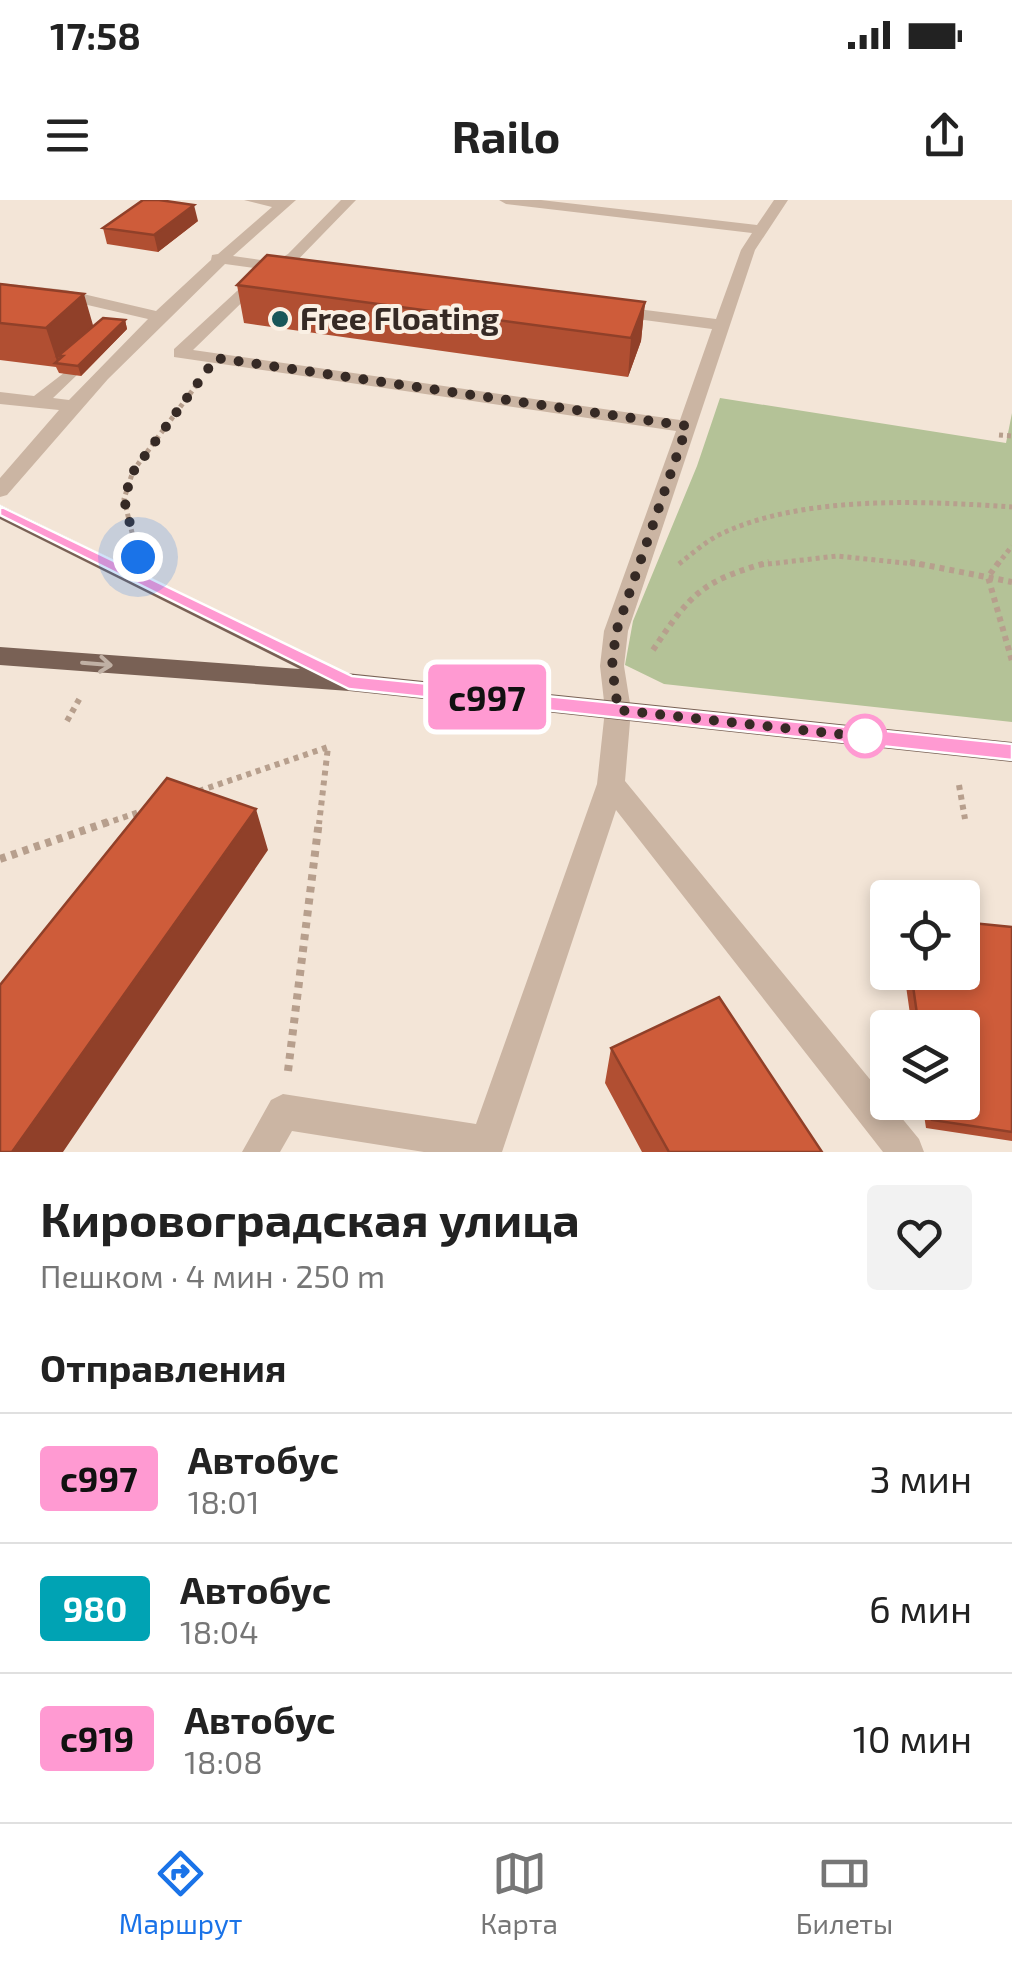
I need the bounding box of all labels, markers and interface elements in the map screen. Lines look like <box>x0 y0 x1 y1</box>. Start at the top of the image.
text: 17:58 <box>50 12 141 58</box>
icon: menu <box>40 108 95 163</box>
text: Railo <box>452 108 560 162</box>
icon: share <box>917 108 972 163</box>
place label: Free Floating <box>300 298 499 336</box>
marker: Free Floating <box>269 308 291 330</box>
your location <box>113 532 163 582</box>
one-way arrow <box>81 655 113 674</box>
line badge: с997 <box>417 664 557 730</box>
text: с997 <box>448 676 526 718</box>
unlabelled marker <box>844 715 886 757</box>
map controls <box>870 880 980 1120</box>
button: locate <box>870 880 980 990</box>
button: layers <box>870 1010 980 1120</box>
button: heart <box>867 1185 972 1290</box>
text: Кировоградская улица <box>40 1189 580 1247</box>
text: Пешком · 4 мин · 250 m <box>40 1256 385 1294</box>
text: Отправления <box>40 1344 287 1390</box>
text: Автобус <box>188 1436 339 1482</box>
text: 3 мин <box>870 1455 972 1501</box>
text: с997 <box>60 1457 138 1499</box>
text: 18:01 <box>188 1482 259 1520</box>
text: Автобус <box>180 1566 331 1612</box>
text: 6 мин <box>869 1585 972 1631</box>
text: 980 <box>63 1587 127 1629</box>
text: 18:04 <box>180 1612 259 1650</box>
text: Автобус <box>184 1696 335 1742</box>
text: 10 мин <box>853 1715 972 1761</box>
text: с919 <box>60 1717 134 1759</box>
text: 18:08 <box>184 1742 263 1780</box>
tab: Маршрут <box>119 1846 243 1940</box>
tab: Карта <box>480 1846 558 1940</box>
tab: Билеты <box>796 1846 893 1940</box>

